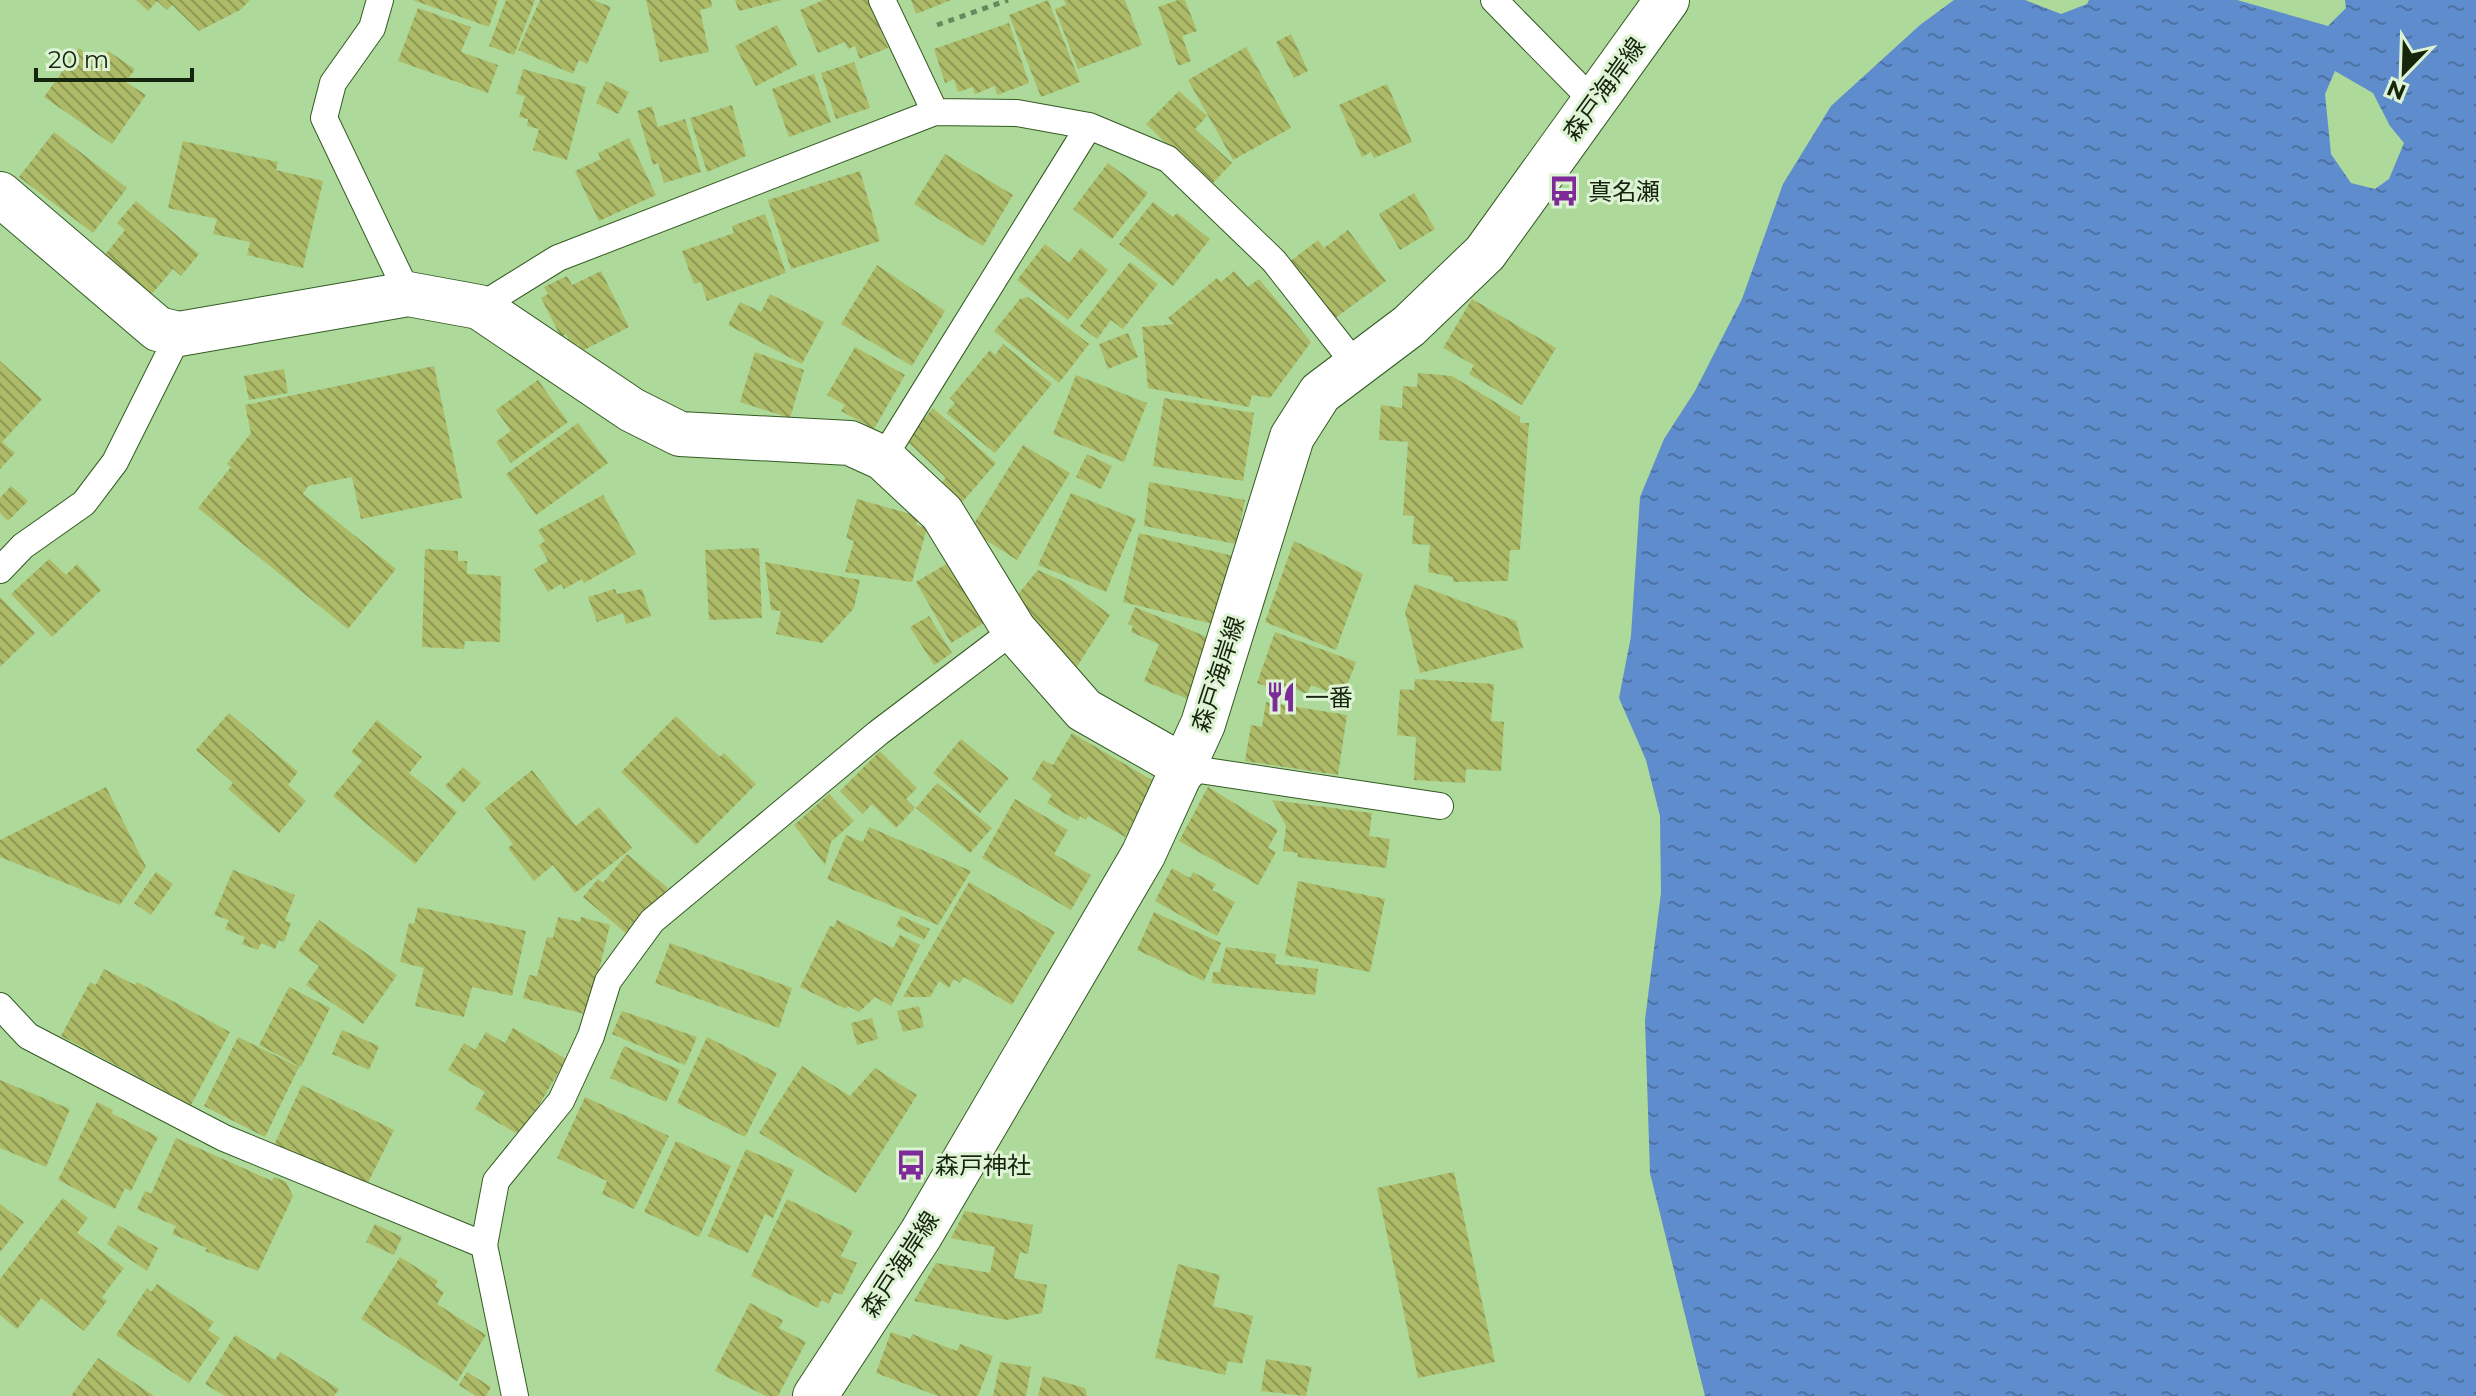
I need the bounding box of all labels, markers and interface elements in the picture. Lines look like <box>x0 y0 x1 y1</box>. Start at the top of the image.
scale bar <box>36 32 192 82</box>
street label: 森戸海岸線 <box>1557 32 1651 146</box>
north arrow <box>2364 32 2444 112</box>
text: 20 m <box>48 45 109 74</box>
text: N <box>2383 74 2410 106</box>
bus stop icon: 真名瀬 <box>1547 174 1581 208</box>
place label: 真名瀬 <box>1588 177 1660 206</box>
street label: 森戸海岸線 <box>1186 612 1250 736</box>
restaurant icon: 一番 <box>1264 680 1298 714</box>
place label: 一番 <box>1305 683 1353 712</box>
bus stop icon: 森戸神社 <box>894 1148 928 1182</box>
place label: 森戸神社 <box>935 1151 1031 1180</box>
street label: 森戸海岸線 <box>855 1206 945 1322</box>

